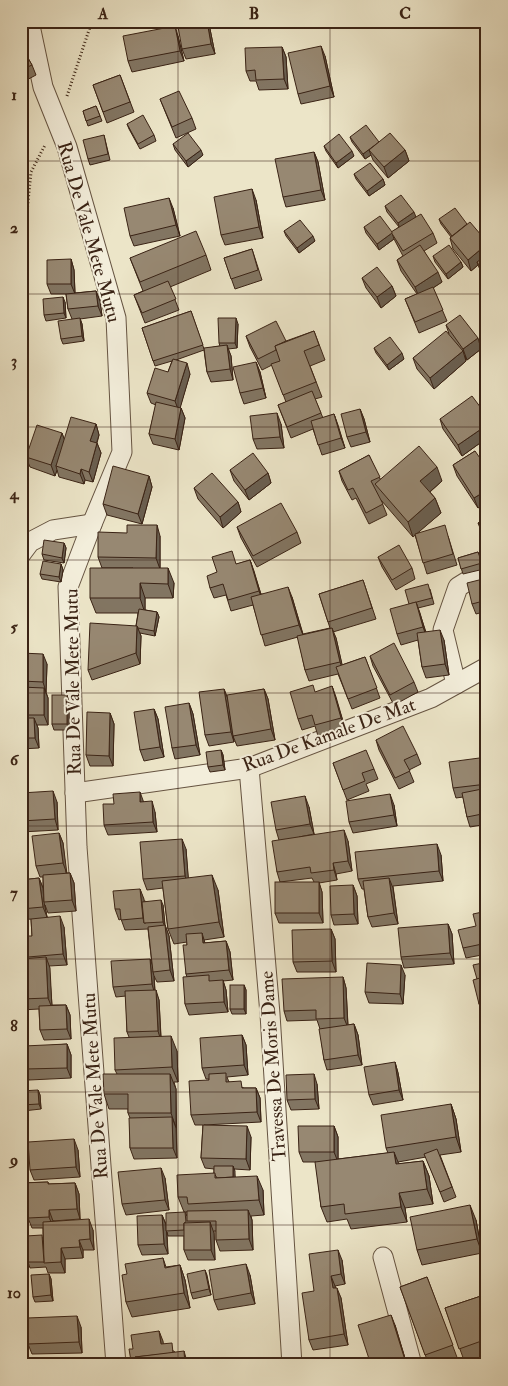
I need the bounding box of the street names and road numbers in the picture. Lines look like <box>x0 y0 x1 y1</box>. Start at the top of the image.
street label: Rua De Vale Mete Mutu <box>52 139 126 325</box>
street label: Rua De Vale Mete Mutu <box>59 588 87 776</box>
street label: Rua De Kamale De Mat <box>239 693 419 777</box>
street label: Travessa De Moris Dame <box>254 970 292 1162</box>
street label: Rua De Vale Mete Mutu <box>77 992 113 1180</box>

